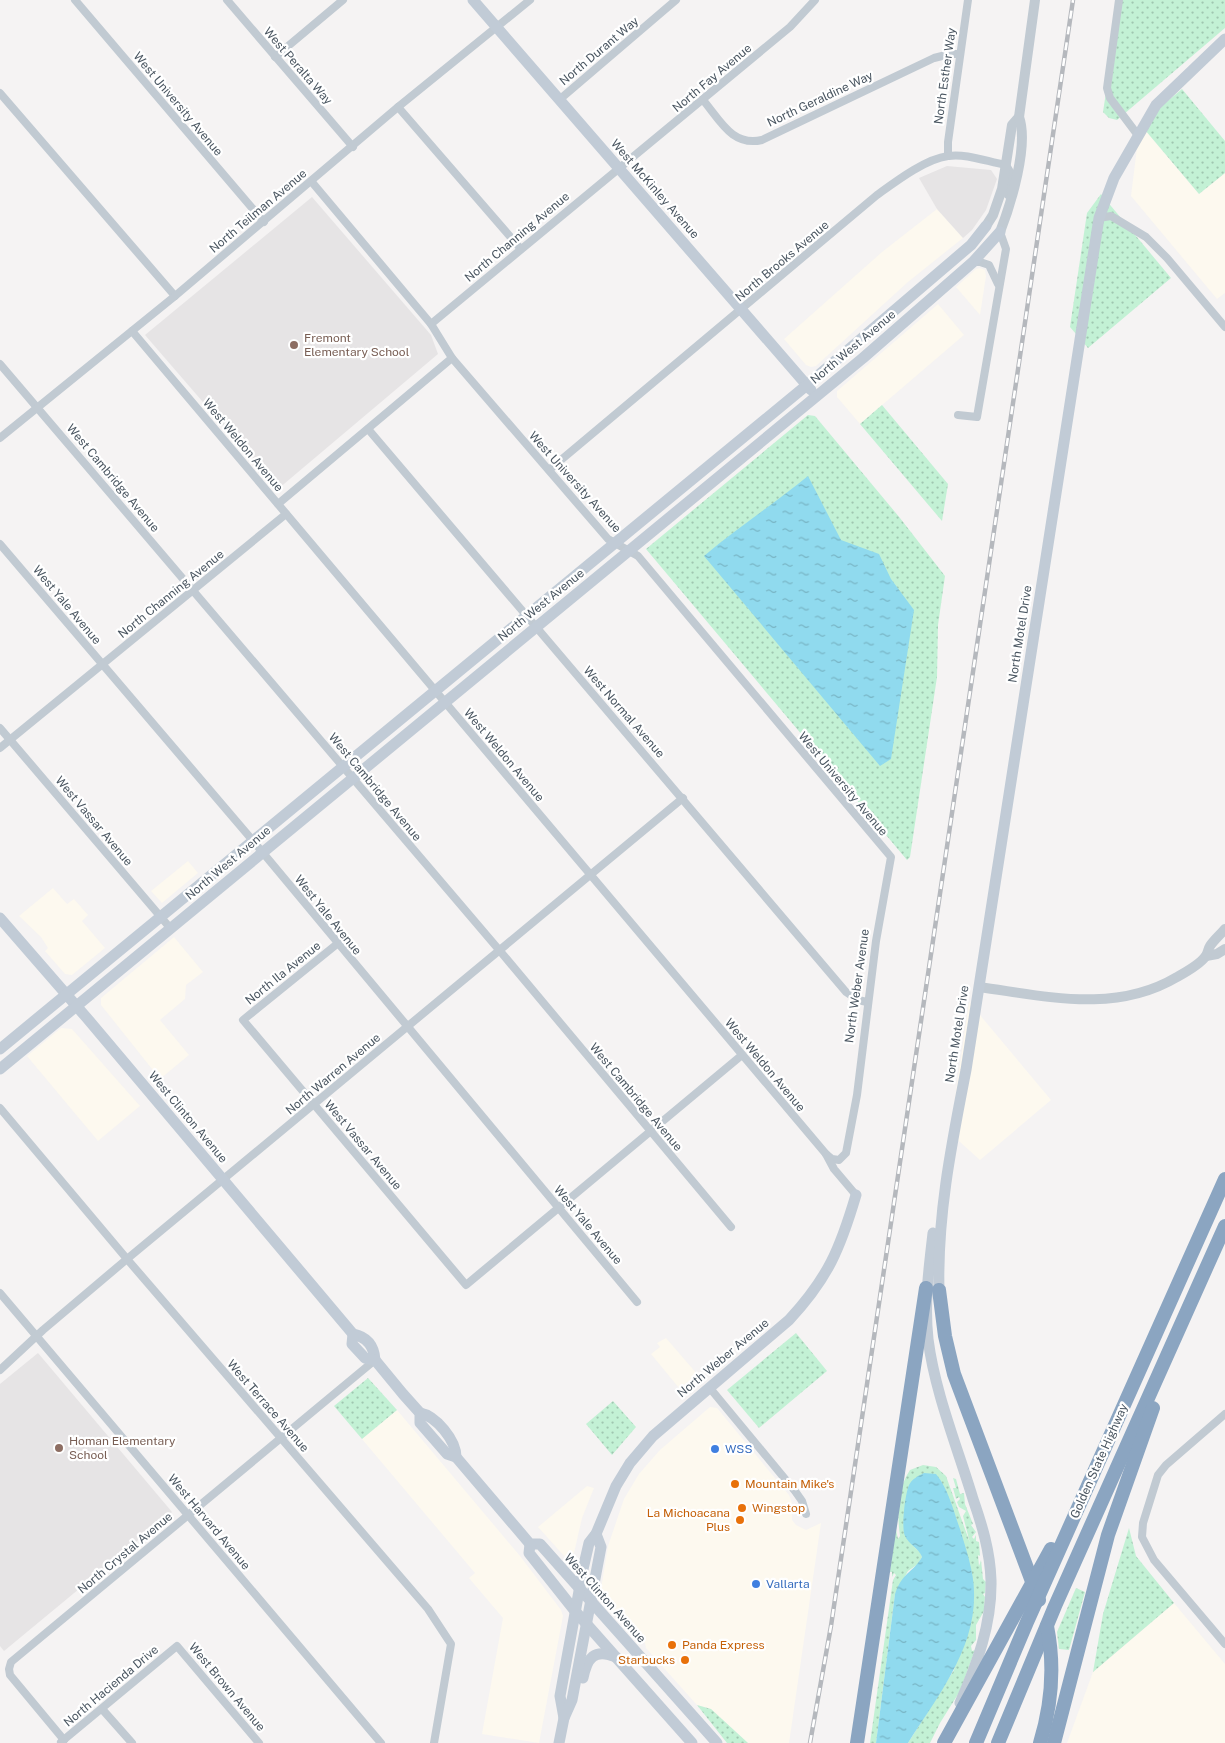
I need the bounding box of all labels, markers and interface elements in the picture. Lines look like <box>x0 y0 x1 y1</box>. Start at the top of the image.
street label: North Durant Way <box>557 13 642 88</box>
street label: West Peralta Way <box>261 25 336 108</box>
street label: North Esther Way <box>931 26 959 125</box>
street label: North Fay Avenue <box>670 41 754 115</box>
street label: West University Avenue <box>131 49 226 159</box>
street label: North Geraldine Way <box>765 68 876 130</box>
street label: West McKinley Avenue <box>608 137 702 242</box>
street label: North Teilman Avenue <box>207 166 310 256</box>
street label: North Channing Avenue <box>462 189 572 285</box>
street label: North Brooks Avenue <box>732 218 832 304</box>
street label: North West Avenue <box>808 307 899 387</box>
place label: Fremont Elementary School <box>304 331 410 359</box>
marker: Fremont Elementary School <box>288 339 300 351</box>
street label: West Weldon Avenue <box>200 396 286 494</box>
street label: West Cambridge Avenue <box>64 421 162 535</box>
street label: West University Avenue <box>526 429 624 536</box>
street label: North Channing Avenue <box>115 547 227 641</box>
street label: West Yale Avenue <box>30 563 104 647</box>
street label: North West Avenue <box>495 566 587 644</box>
street label: North Motel Drive <box>1005 584 1035 684</box>
street label: West Normal Avenue <box>581 663 668 761</box>
street label: West Weldon Avenue <box>461 706 547 804</box>
street label: West University Avenue <box>796 729 891 839</box>
street label: West Cambridge Avenue <box>326 730 424 844</box>
street label: West Vassar Avenue <box>52 773 136 869</box>
street label: North West Avenue <box>183 823 274 903</box>
street label: West Yale Avenue <box>292 872 365 958</box>
street label: North Weber Avenue <box>842 928 872 1044</box>
street label: North Ila Avenue <box>243 938 324 1008</box>
street label: North Motel Drive <box>942 984 972 1084</box>
street label: West Weldon Avenue <box>722 1016 808 1114</box>
street label: North Warren Avenue <box>283 1030 383 1118</box>
street label: West Cambridge Avenue <box>587 1040 685 1154</box>
street label: West Clinton Avenue <box>146 1068 230 1166</box>
street label: West Vassar Avenue <box>321 1097 405 1193</box>
street label: West Yale Avenue <box>551 1183 625 1267</box>
street label: North Weber Avenue <box>674 1316 772 1400</box>
street label: West Terrace Avenue <box>224 1357 312 1455</box>
street label: Golden State Highway <box>1067 1401 1131 1521</box>
place label: Homan Elementary School <box>69 1434 176 1462</box>
marker: Homan Elementary School <box>53 1442 65 1454</box>
place label: WSS <box>725 1442 752 1456</box>
marker: WSS <box>709 1443 721 1455</box>
street label: West Harvard Avenue <box>165 1471 253 1573</box>
place label: Mountain Mike's <box>745 1477 834 1491</box>
marker: Mountain Mike's <box>729 1478 741 1490</box>
place label: Wingstop <box>752 1501 805 1515</box>
marker: Wingstop <box>736 1502 748 1514</box>
place label: La Michoacana Plus <box>647 1506 730 1534</box>
street label: North Crystal Avenue <box>75 1509 175 1597</box>
marker: La Michoacana Plus <box>734 1514 746 1526</box>
street label: West Clinton Avenue <box>561 1551 649 1646</box>
place label: Vallarta <box>766 1577 810 1591</box>
marker: Vallarta <box>750 1578 762 1590</box>
place label: Panda Express <box>682 1638 765 1652</box>
marker: Panda Express <box>666 1639 678 1651</box>
street label: West Brown Avenue <box>186 1640 268 1734</box>
street label: North Hacienda Drive <box>61 1642 161 1730</box>
place label: Starbucks <box>618 1653 675 1667</box>
marker: Starbucks <box>679 1654 691 1666</box>

